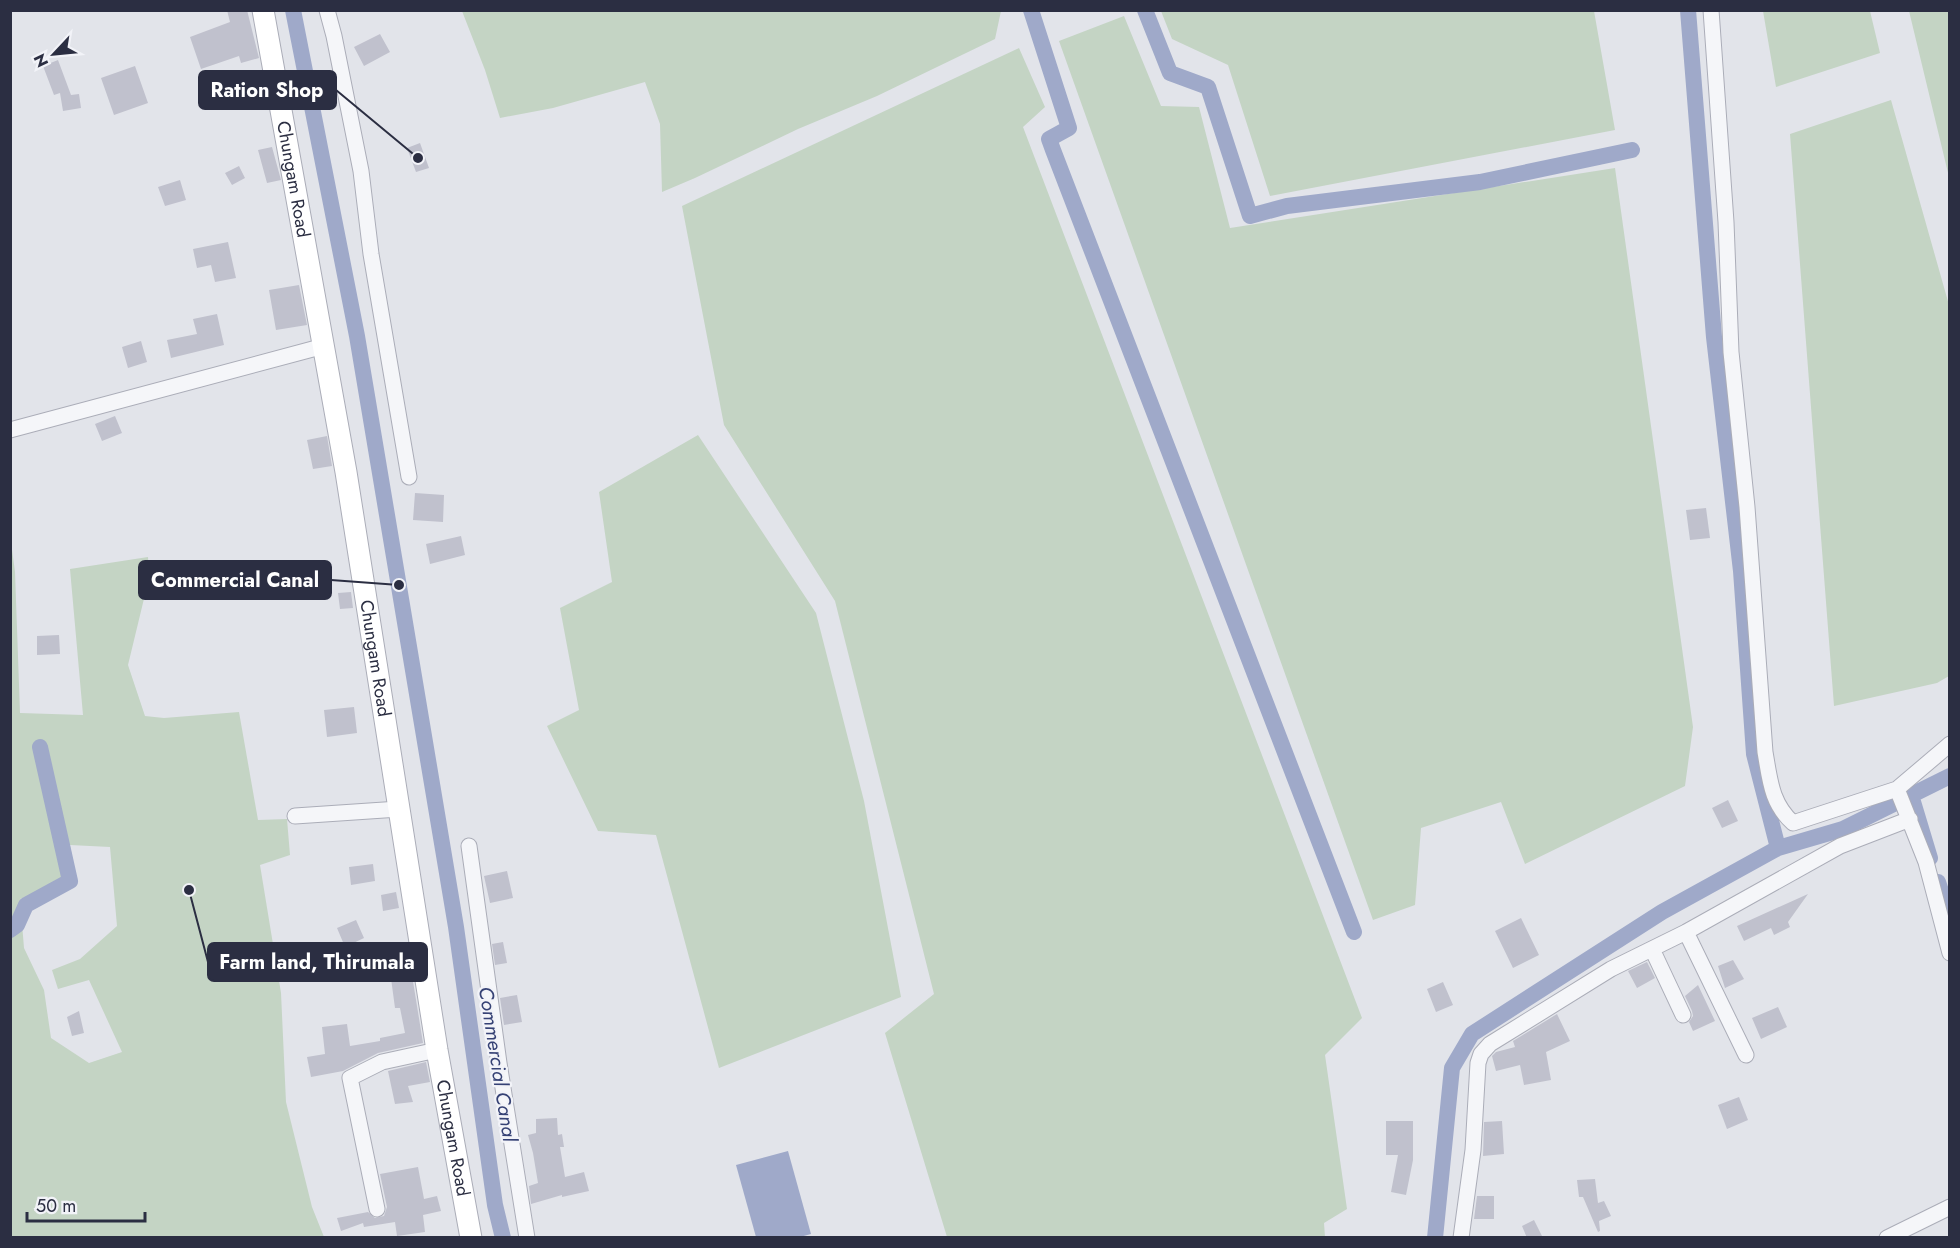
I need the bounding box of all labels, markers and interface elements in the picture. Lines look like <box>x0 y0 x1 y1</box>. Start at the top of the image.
north arrow <box>24 24 84 84</box>
text: N <box>28 50 54 71</box>
callout: Ration Shop <box>199 71 336 109</box>
text: Ration Shop <box>211 76 323 105</box>
street label: Chungam Road <box>270 119 317 240</box>
callout: Commercial Canal <box>139 561 331 599</box>
text: Commercial Canal <box>151 566 319 595</box>
street label: Chungam Road <box>353 598 397 719</box>
callout: Farm land, Thirumala <box>208 943 427 981</box>
text: Farm land, Thirumala <box>219 948 415 977</box>
water label: Commercial Canal <box>471 985 524 1145</box>
street label: Chungam Road <box>430 1078 476 1198</box>
scale bar <box>27 1185 146 1223</box>
text: 50 m <box>36 1193 76 1219</box>

